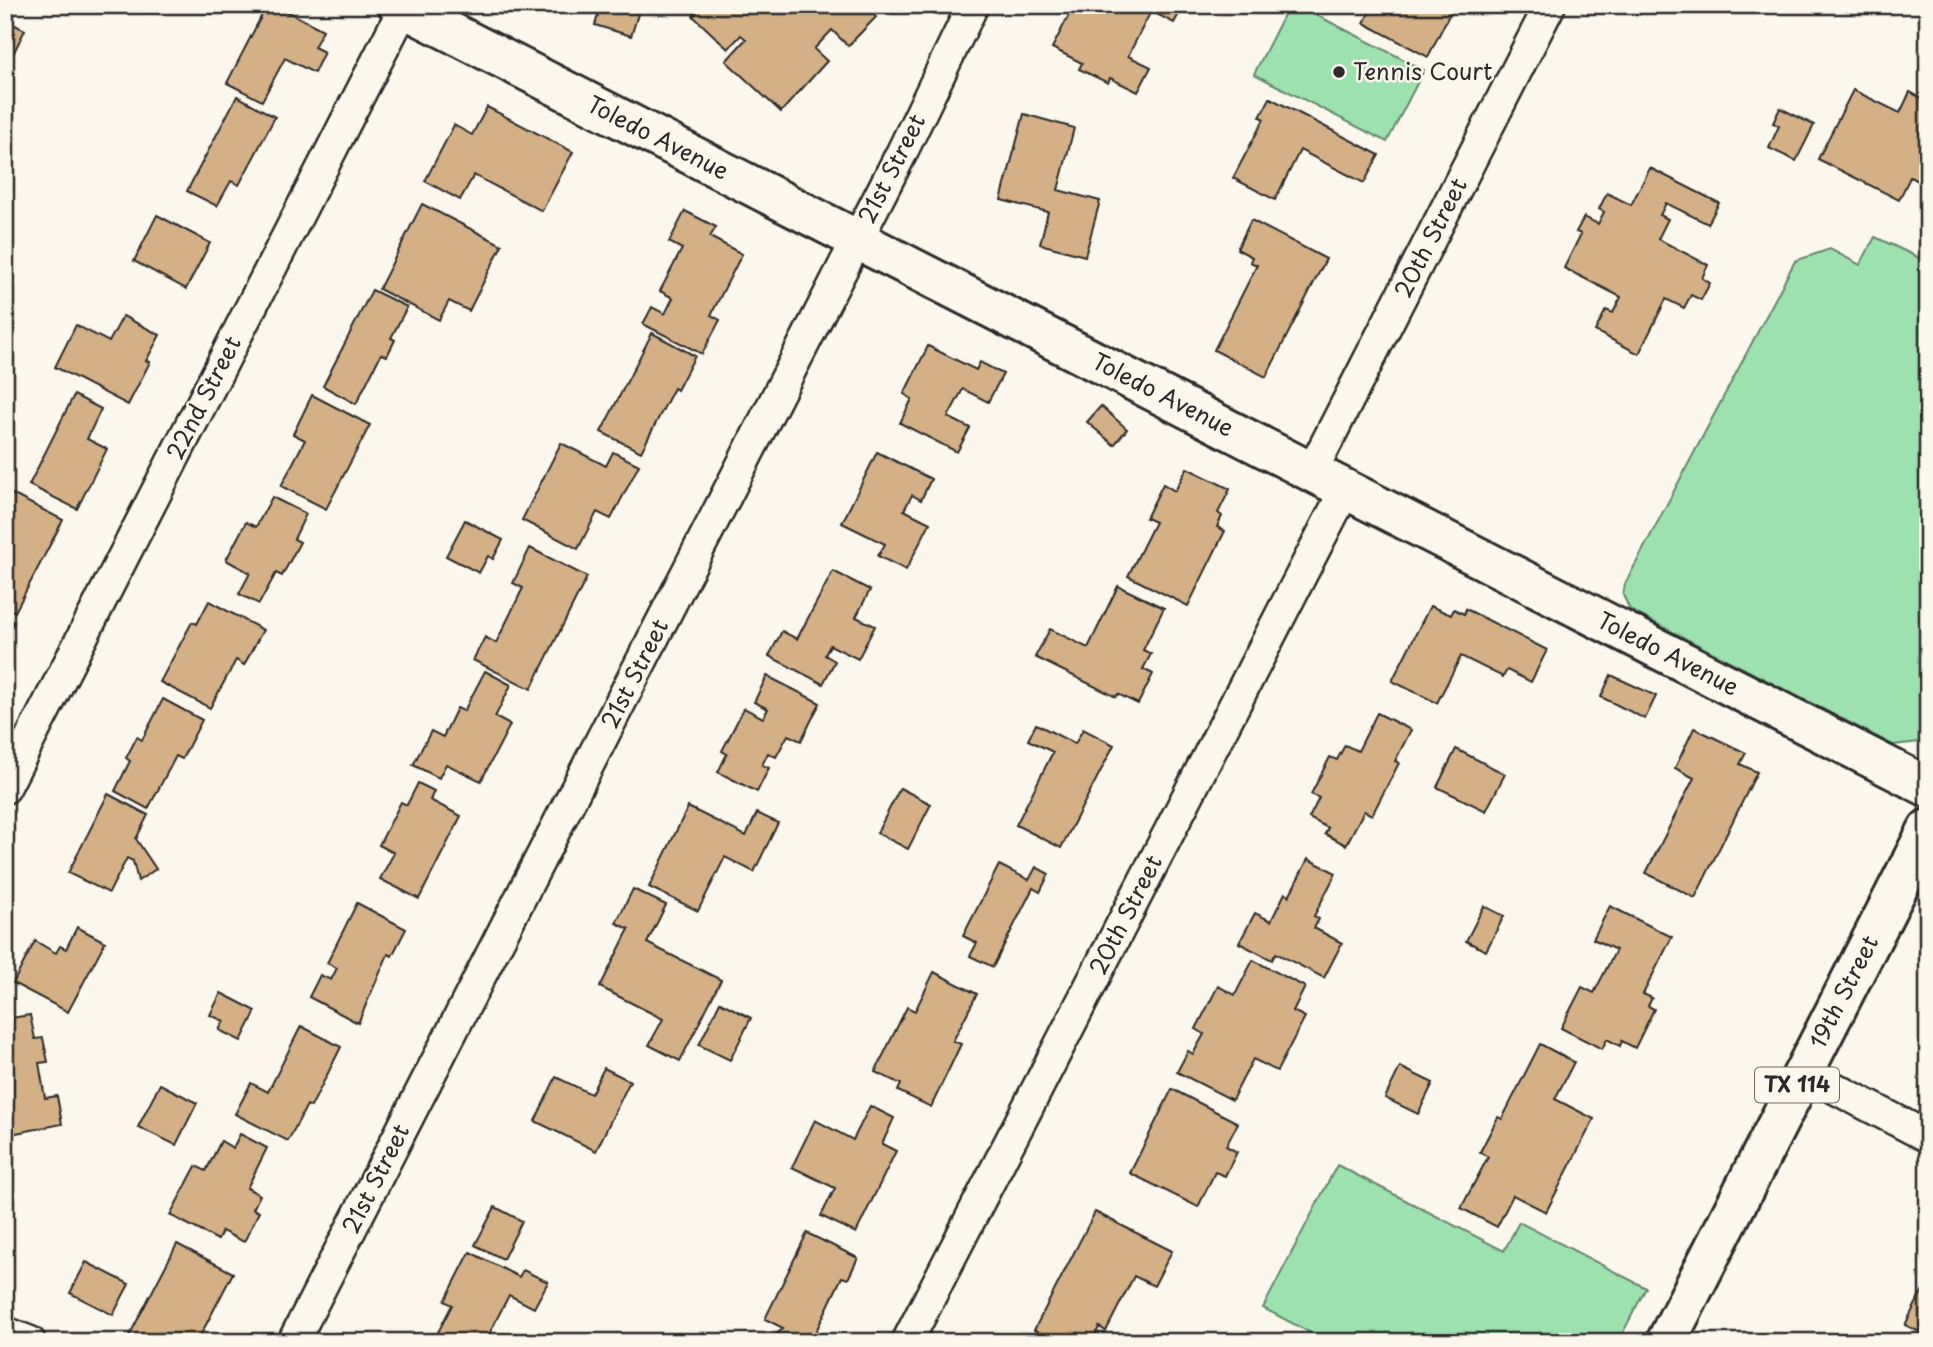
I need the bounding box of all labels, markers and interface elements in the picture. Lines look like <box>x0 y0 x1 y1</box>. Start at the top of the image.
place label: Tennis Court <box>1353 53 1492 88</box>
marker: Tennis Court <box>1331 64 1347 80</box>
street label: Toledo Avenue <box>582 86 735 187</box>
street label: 21st Street <box>848 107 933 229</box>
street label: 20th Street <box>1385 171 1475 303</box>
street label: 22nd Street <box>157 330 249 465</box>
street label: Toledo Avenue <box>1087 343 1240 444</box>
street label: Toledo Avenue <box>1592 602 1745 703</box>
street label: 21st Street <box>591 612 676 734</box>
street label: 20th Street <box>1080 848 1170 980</box>
street label: 19th Street <box>1799 929 1886 1054</box>
road number: TX 114 <box>1755 1068 1839 1102</box>
street label: 21st Street <box>332 1117 417 1239</box>

